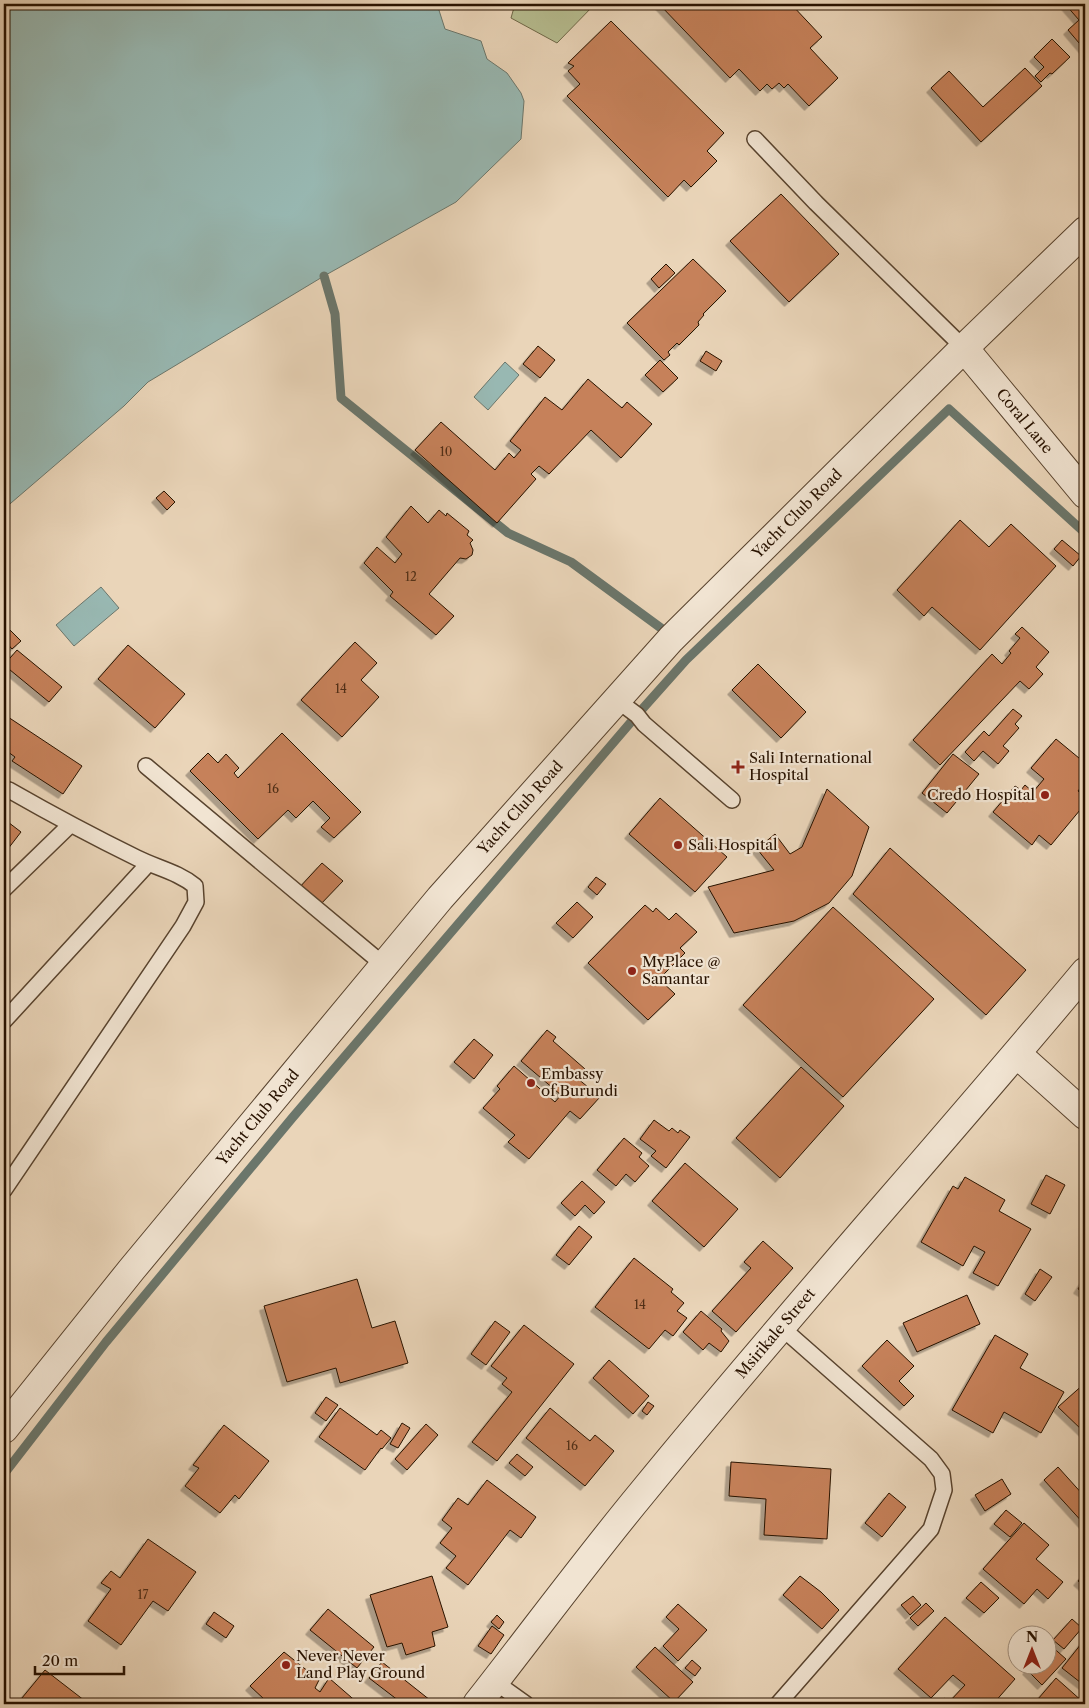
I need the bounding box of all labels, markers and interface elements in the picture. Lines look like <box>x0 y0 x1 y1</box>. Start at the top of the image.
street label: Coral Lane <box>992 384 1058 457</box>
house number: 10 <box>440 444 452 459</box>
street label: Yacht Club Road <box>747 465 846 563</box>
house number: 12 <box>405 569 417 584</box>
house number: 14 <box>335 681 347 696</box>
place label: Sali International Hospital <box>749 748 873 784</box>
street label: Yacht Club Road <box>473 757 567 859</box>
marker: Sali International Hospital <box>731 760 745 774</box>
house number: 16 <box>267 781 279 796</box>
place label: Credo Hospital <box>927 785 1036 804</box>
marker: Credo Hospital <box>1039 789 1051 801</box>
place label: Sali Hospital <box>688 835 778 854</box>
marker: Sali Hospital <box>672 839 684 851</box>
place label: MyPlace @ Samantar <box>642 952 720 988</box>
marker: MyPlace @ Samantar <box>626 965 638 977</box>
place label: Embassy of Burundi <box>541 1064 618 1100</box>
street label: Yacht Club Road <box>212 1065 303 1170</box>
marker: Embassy of Burundi <box>525 1077 537 1089</box>
street label: Msirikale Street <box>731 1283 819 1382</box>
house number: 14 <box>634 1297 646 1312</box>
house number: 16 <box>566 1438 578 1453</box>
house number: 17 <box>138 1587 149 1602</box>
north arrow <box>1006 1626 1056 1676</box>
text: N <box>1026 1628 1038 1646</box>
scale bar <box>35 1643 124 1675</box>
place label: Never Never Land Play Ground <box>296 1646 425 1682</box>
text: 20 m <box>42 1651 78 1670</box>
marker: Never Never Land Play Ground <box>280 1659 292 1671</box>

